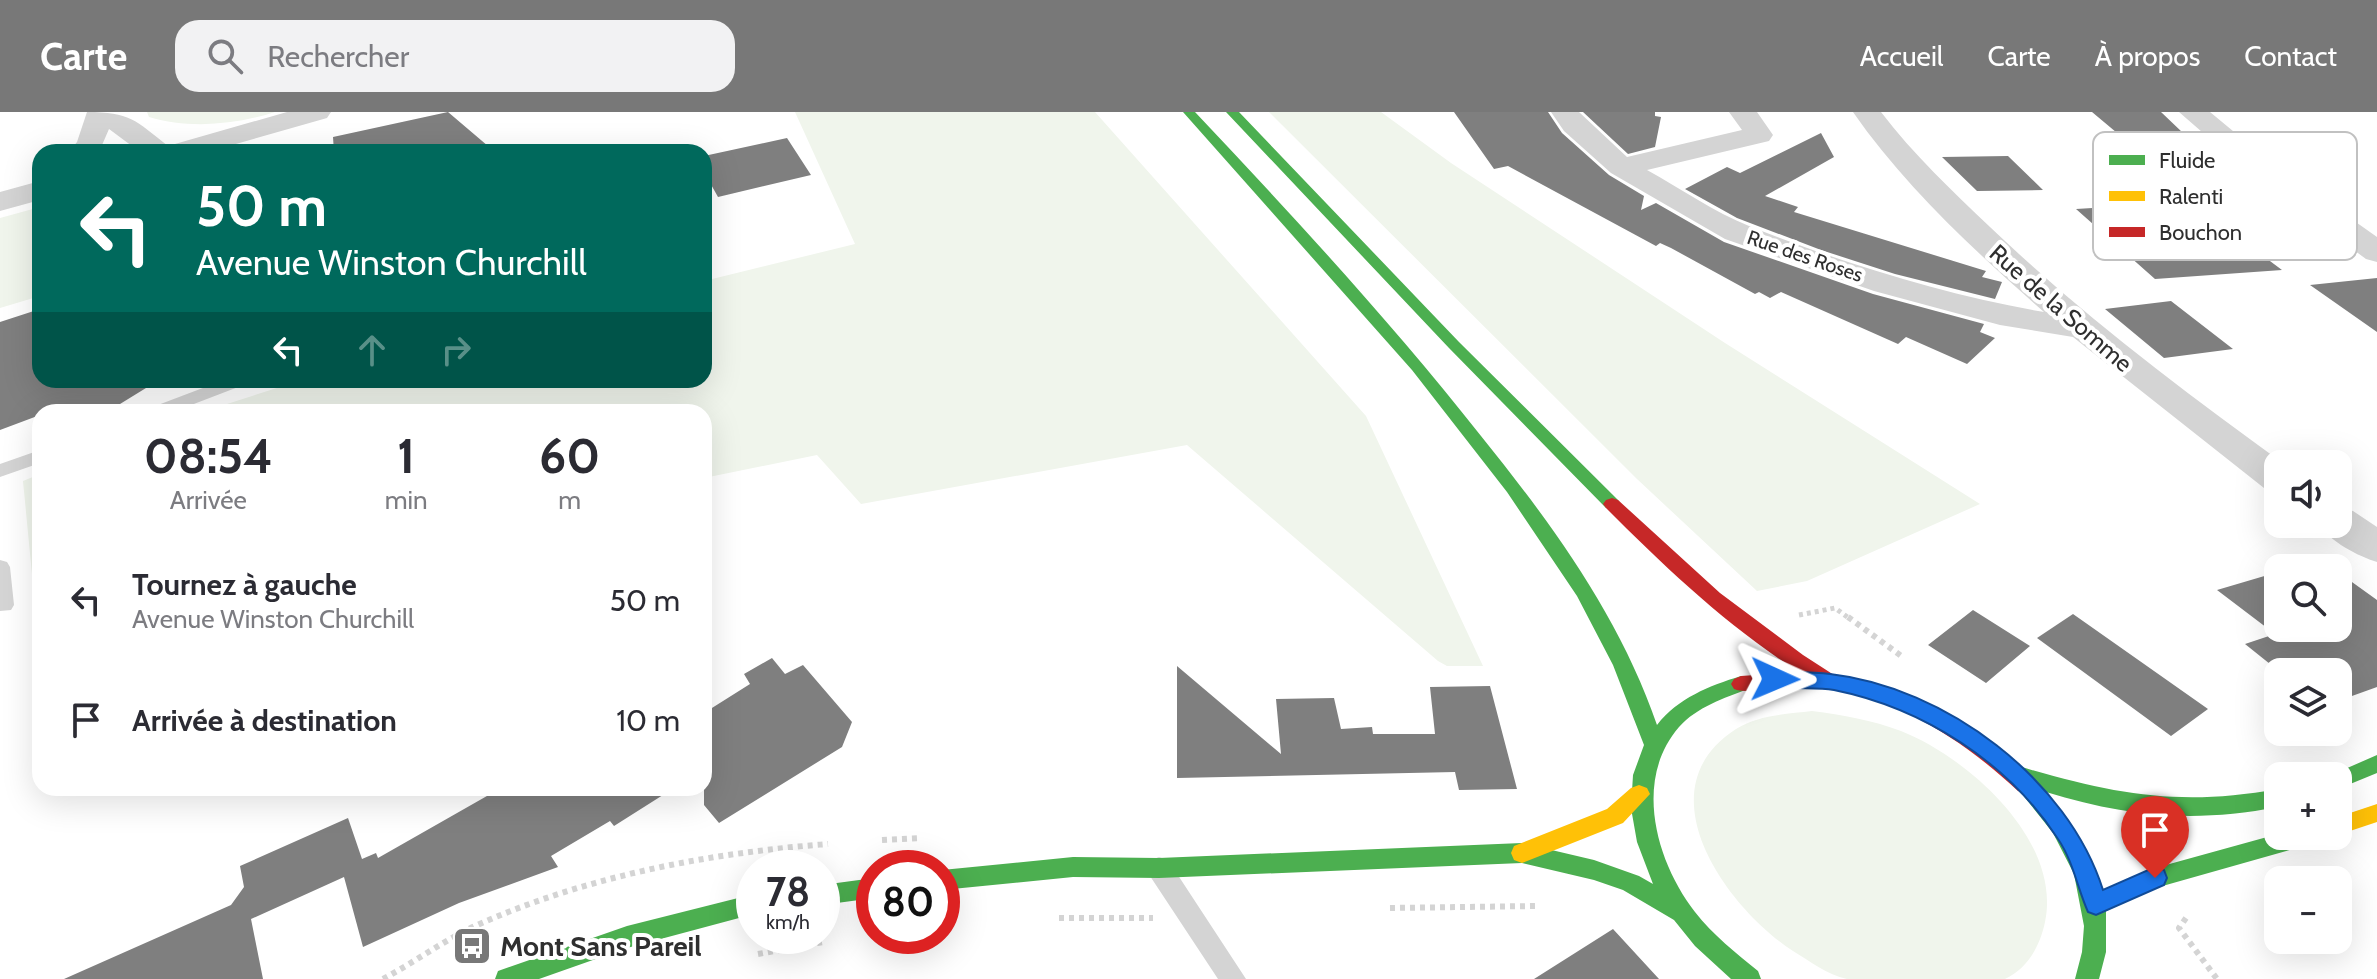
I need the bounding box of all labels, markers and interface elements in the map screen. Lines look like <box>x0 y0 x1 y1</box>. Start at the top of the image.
search box <box>175 20 735 92</box>
text: Carte <box>40 33 127 80</box>
icon: search <box>203 34 247 78</box>
text: Rechercher <box>267 38 409 75</box>
text: Accueil <box>1860 39 1943 73</box>
text: Carte <box>1987 39 2051 73</box>
text: À propos <box>2095 39 2200 73</box>
text: Contact <box>2244 39 2337 73</box>
legend <box>2093 132 2357 260</box>
text: Fluide <box>2159 147 2215 174</box>
text: 50 m <box>196 172 327 240</box>
icon: left <box>64 176 168 280</box>
text: Ralenti <box>2159 183 2223 210</box>
text: Bouchon <box>2159 219 2242 246</box>
street label: Rue des Roses <box>1744 225 1866 287</box>
street label: Rue de la Somme <box>1984 238 2138 378</box>
text: Avenue Winston Churchill <box>196 240 587 284</box>
icon: left <box>266 328 310 372</box>
icon: ahead <box>350 328 394 372</box>
icon: right <box>434 328 478 372</box>
text: 08:54 <box>144 427 273 485</box>
text: 1 <box>397 427 415 485</box>
text: 60 <box>539 427 600 485</box>
map controls <box>2264 450 2352 954</box>
button: sound <box>2264 450 2352 538</box>
text: Arrivée <box>170 484 247 516</box>
text: min <box>385 484 428 516</box>
text: m <box>558 484 581 516</box>
button: search <box>2264 554 2352 642</box>
text: Tournez à gauche <box>132 566 357 603</box>
icon: left <box>64 578 108 622</box>
text: 50 m <box>610 582 680 619</box>
text: Avenue Winston Churchill <box>132 603 414 635</box>
position arrow <box>1733 637 1817 721</box>
button: layers <box>2264 658 2352 746</box>
icon: arrive <box>64 698 108 742</box>
text: Arrivée à destination <box>132 702 397 739</box>
text: 10 m <box>616 702 680 739</box>
button: + <box>2264 762 2352 850</box>
pin <box>2121 796 2189 878</box>
icon: arrive <box>2133 808 2177 852</box>
speed limit sign: 80 <box>856 850 960 954</box>
button: − <box>2264 866 2352 954</box>
text: 78 <box>766 867 810 916</box>
text: km/h <box>766 910 810 934</box>
bus stop icon: Mont Sans Pareil <box>451 925 493 967</box>
place label: Mont Sans Pareil <box>500 929 702 963</box>

